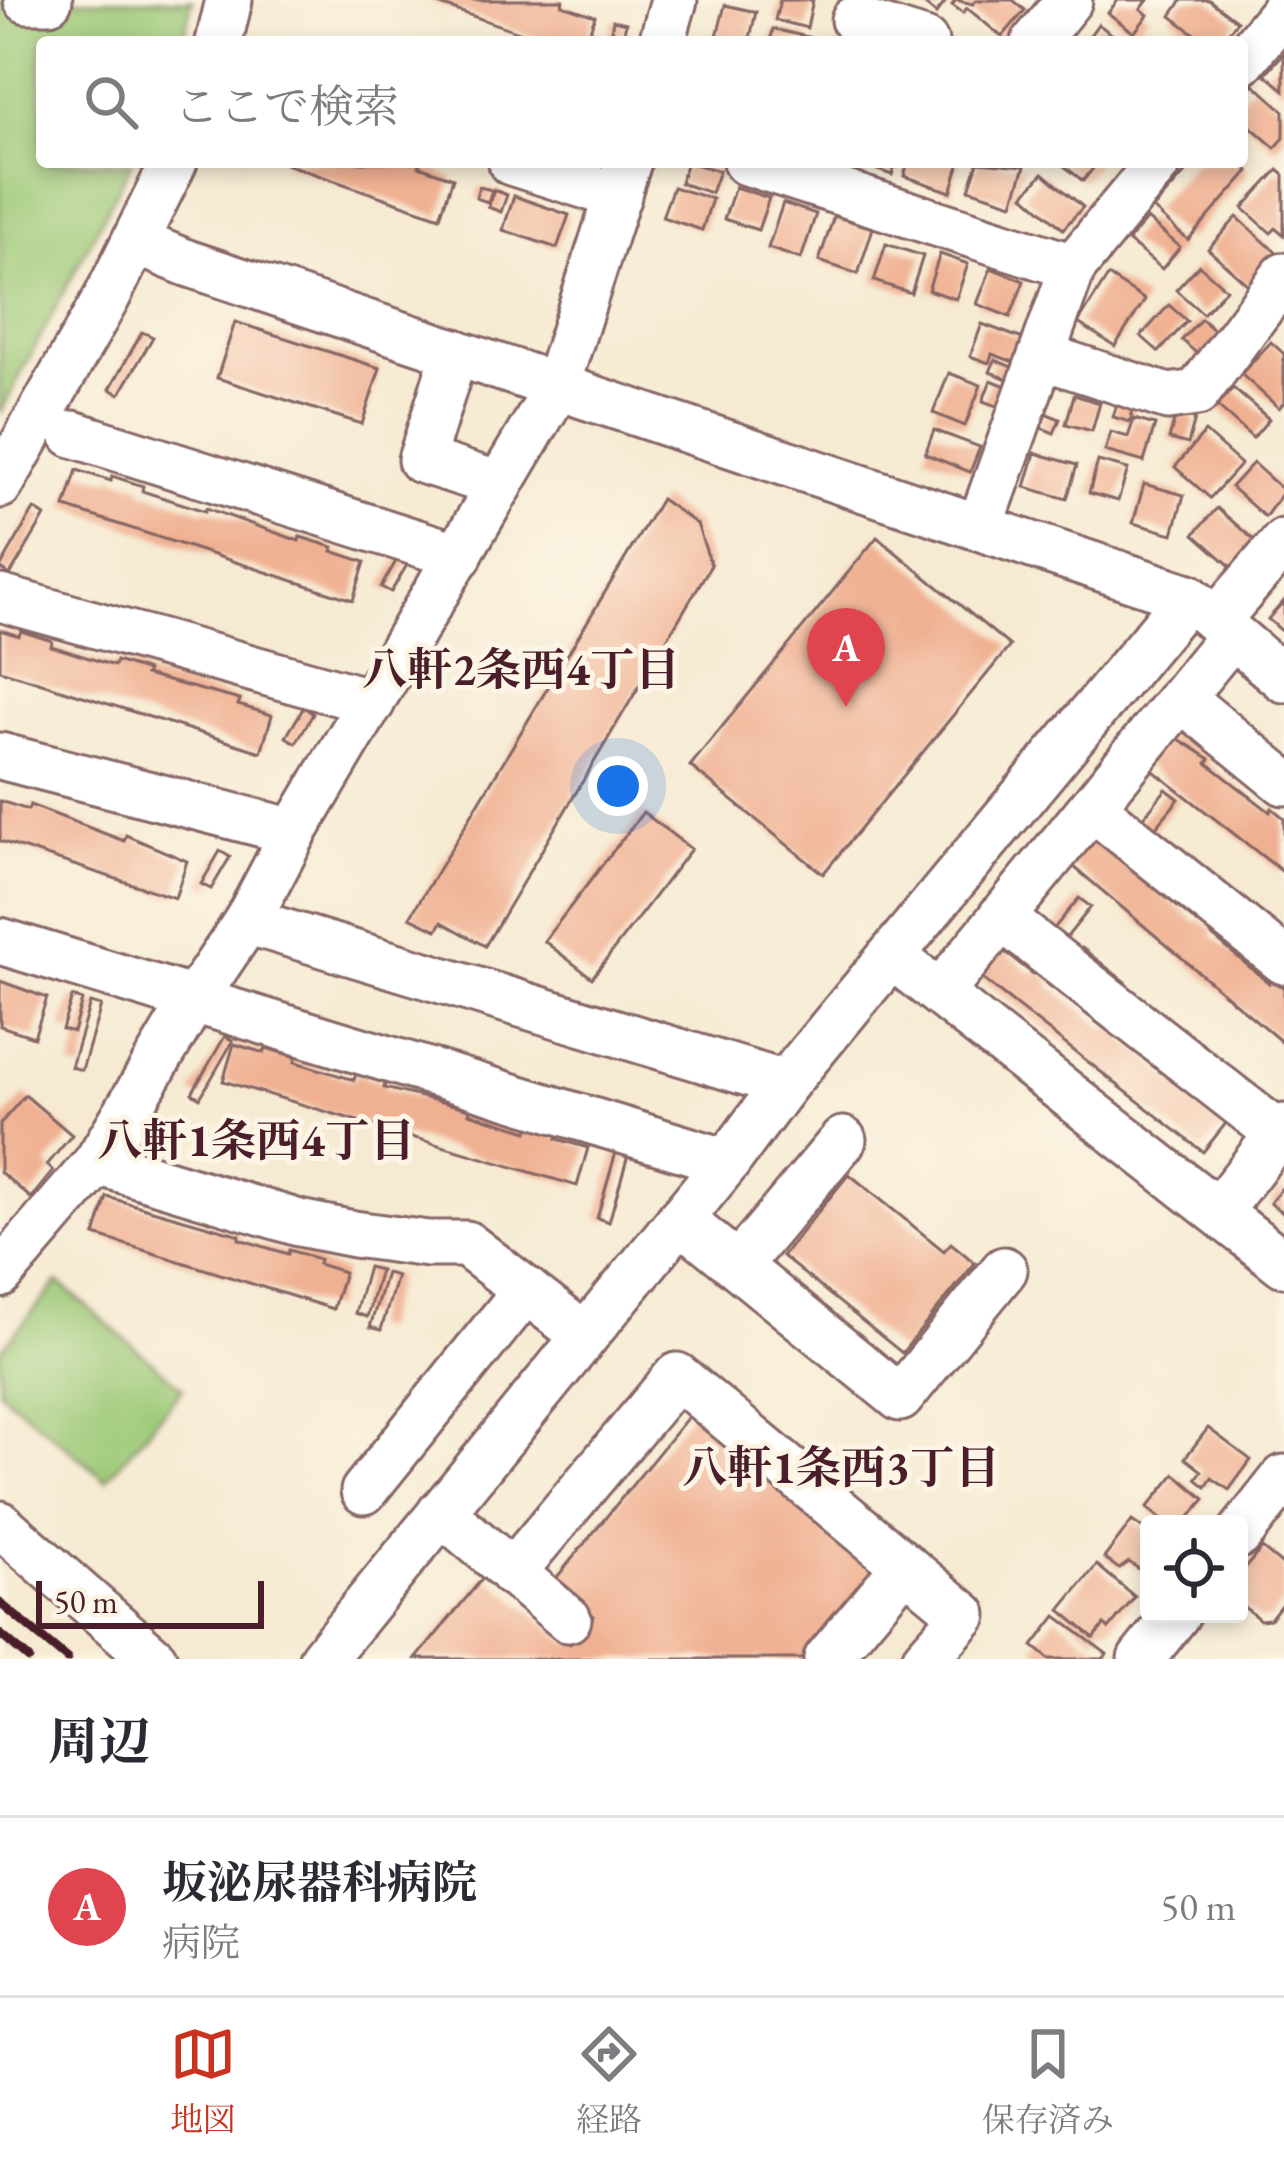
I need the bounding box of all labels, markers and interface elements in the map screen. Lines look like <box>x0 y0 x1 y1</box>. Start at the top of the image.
search box <box>36 36 1248 168</box>
icon: search <box>78 69 144 135</box>
text: ここで検索 <box>174 77 399 135</box>
pin: A <box>807 608 885 707</box>
district label: 八軒2条西4丁目 <box>362 640 680 698</box>
your location <box>588 756 648 816</box>
district label: 八軒1条西4丁目 <box>97 1111 415 1169</box>
district label: 八軒1条西3丁目 <box>682 1438 1000 1496</box>
map controls <box>1140 1515 1248 1623</box>
button: locate <box>1140 1515 1248 1623</box>
scale bar <box>36 1575 264 1628</box>
text: 50 m <box>54 1580 118 1623</box>
text: 周辺 <box>48 1708 150 1774</box>
text: 坂泌尿器科病院 <box>162 1853 477 1911</box>
text: A <box>73 1881 101 1932</box>
text: 50 m <box>1160 1881 1236 1932</box>
text: 病院 <box>162 1917 240 1968</box>
tab: 地図 <box>170 2021 236 2141</box>
tab: 経路 <box>576 2021 642 2141</box>
tab: 保存済み <box>982 2021 1114 2141</box>

